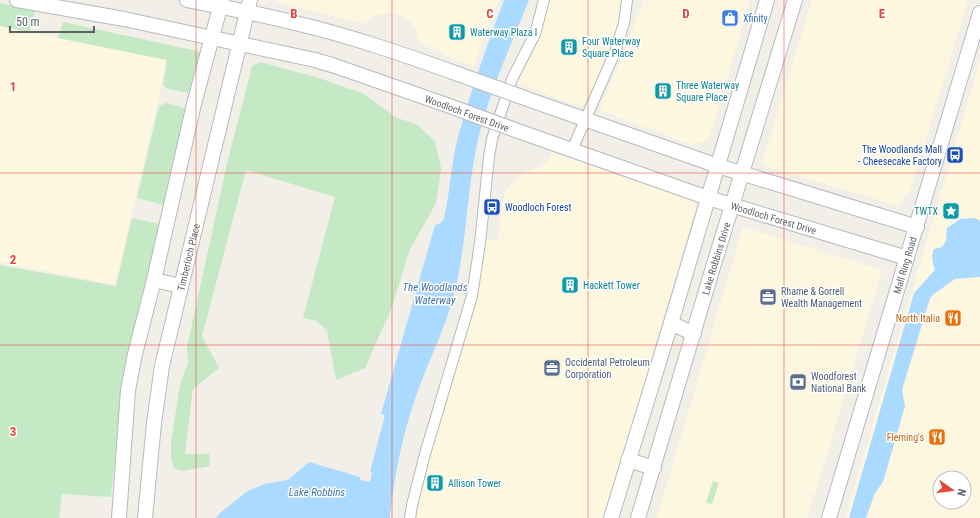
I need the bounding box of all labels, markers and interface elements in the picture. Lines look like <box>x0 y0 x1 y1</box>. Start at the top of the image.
text: B <box>290 6 298 21</box>
text: C <box>486 6 494 21</box>
text: D <box>682 6 690 21</box>
text: E <box>879 6 886 21</box>
scale bar <box>10 8 94 34</box>
shop icon: Xfinity <box>720 8 740 28</box>
place label: Xfinity <box>743 13 768 24</box>
text: 50 m <box>16 15 40 29</box>
building icon: Waterway Plaza I <box>447 22 467 42</box>
place label: Waterway Plaza I <box>470 27 537 38</box>
place label: Four Waterway Square Place <box>582 36 640 59</box>
building icon: Four Waterway Square Place <box>559 37 579 57</box>
text: 1 <box>10 79 16 94</box>
place label: Three Waterway Square Place <box>676 80 739 103</box>
building icon: Three Waterway Square Place <box>653 81 673 101</box>
street label: Woodloch Forest Drive <box>423 93 511 134</box>
place label: The Woodlands Mall - Cheesecake Factory <box>858 144 942 167</box>
bus stop icon: The Woodlands Mall - Cheesecake Factory <box>945 145 965 165</box>
bus stop icon: Woodloch Forest <box>482 197 502 217</box>
street label: Woodloch Forest Drive <box>729 200 818 236</box>
place icon: TWTX <box>941 201 961 221</box>
place label: Woodloch Forest <box>505 202 571 213</box>
place label: TWTX <box>914 206 938 217</box>
street label: Lake Robbins Drive <box>700 221 733 296</box>
street label: Timberloch Place <box>175 222 202 292</box>
street label: Mall Ring Road <box>891 235 919 295</box>
text: 2 <box>10 252 17 267</box>
building icon: Hackett Tower <box>560 275 580 295</box>
place label: Hackett Tower <box>583 280 640 291</box>
water label: The Woodlands Waterway <box>402 281 468 307</box>
place label: Rhame & Gorrell Wealth Management <box>781 286 862 309</box>
office icon: Rhame & Gorrell Wealth Management <box>758 287 778 307</box>
restaurant icon: North Italia <box>943 308 963 328</box>
place label: North Italia <box>896 313 940 324</box>
place label: Occidental Petroleum Corporation <box>565 357 650 380</box>
office icon: Occidental Petroleum Corporation <box>542 358 562 378</box>
place label: Woodforest National Bank <box>811 371 867 394</box>
bank icon: Woodforest National Bank <box>788 372 808 392</box>
text: 3 <box>10 424 16 439</box>
restaurant icon: Fleming's <box>927 427 947 447</box>
place label: Fleming's <box>887 432 924 443</box>
north arrow <box>932 470 972 510</box>
building icon: Allison Tower <box>425 473 445 493</box>
place label: Allison Tower <box>448 478 501 489</box>
water label: Lake Robbins <box>289 486 345 499</box>
text: N <box>954 487 968 497</box>

